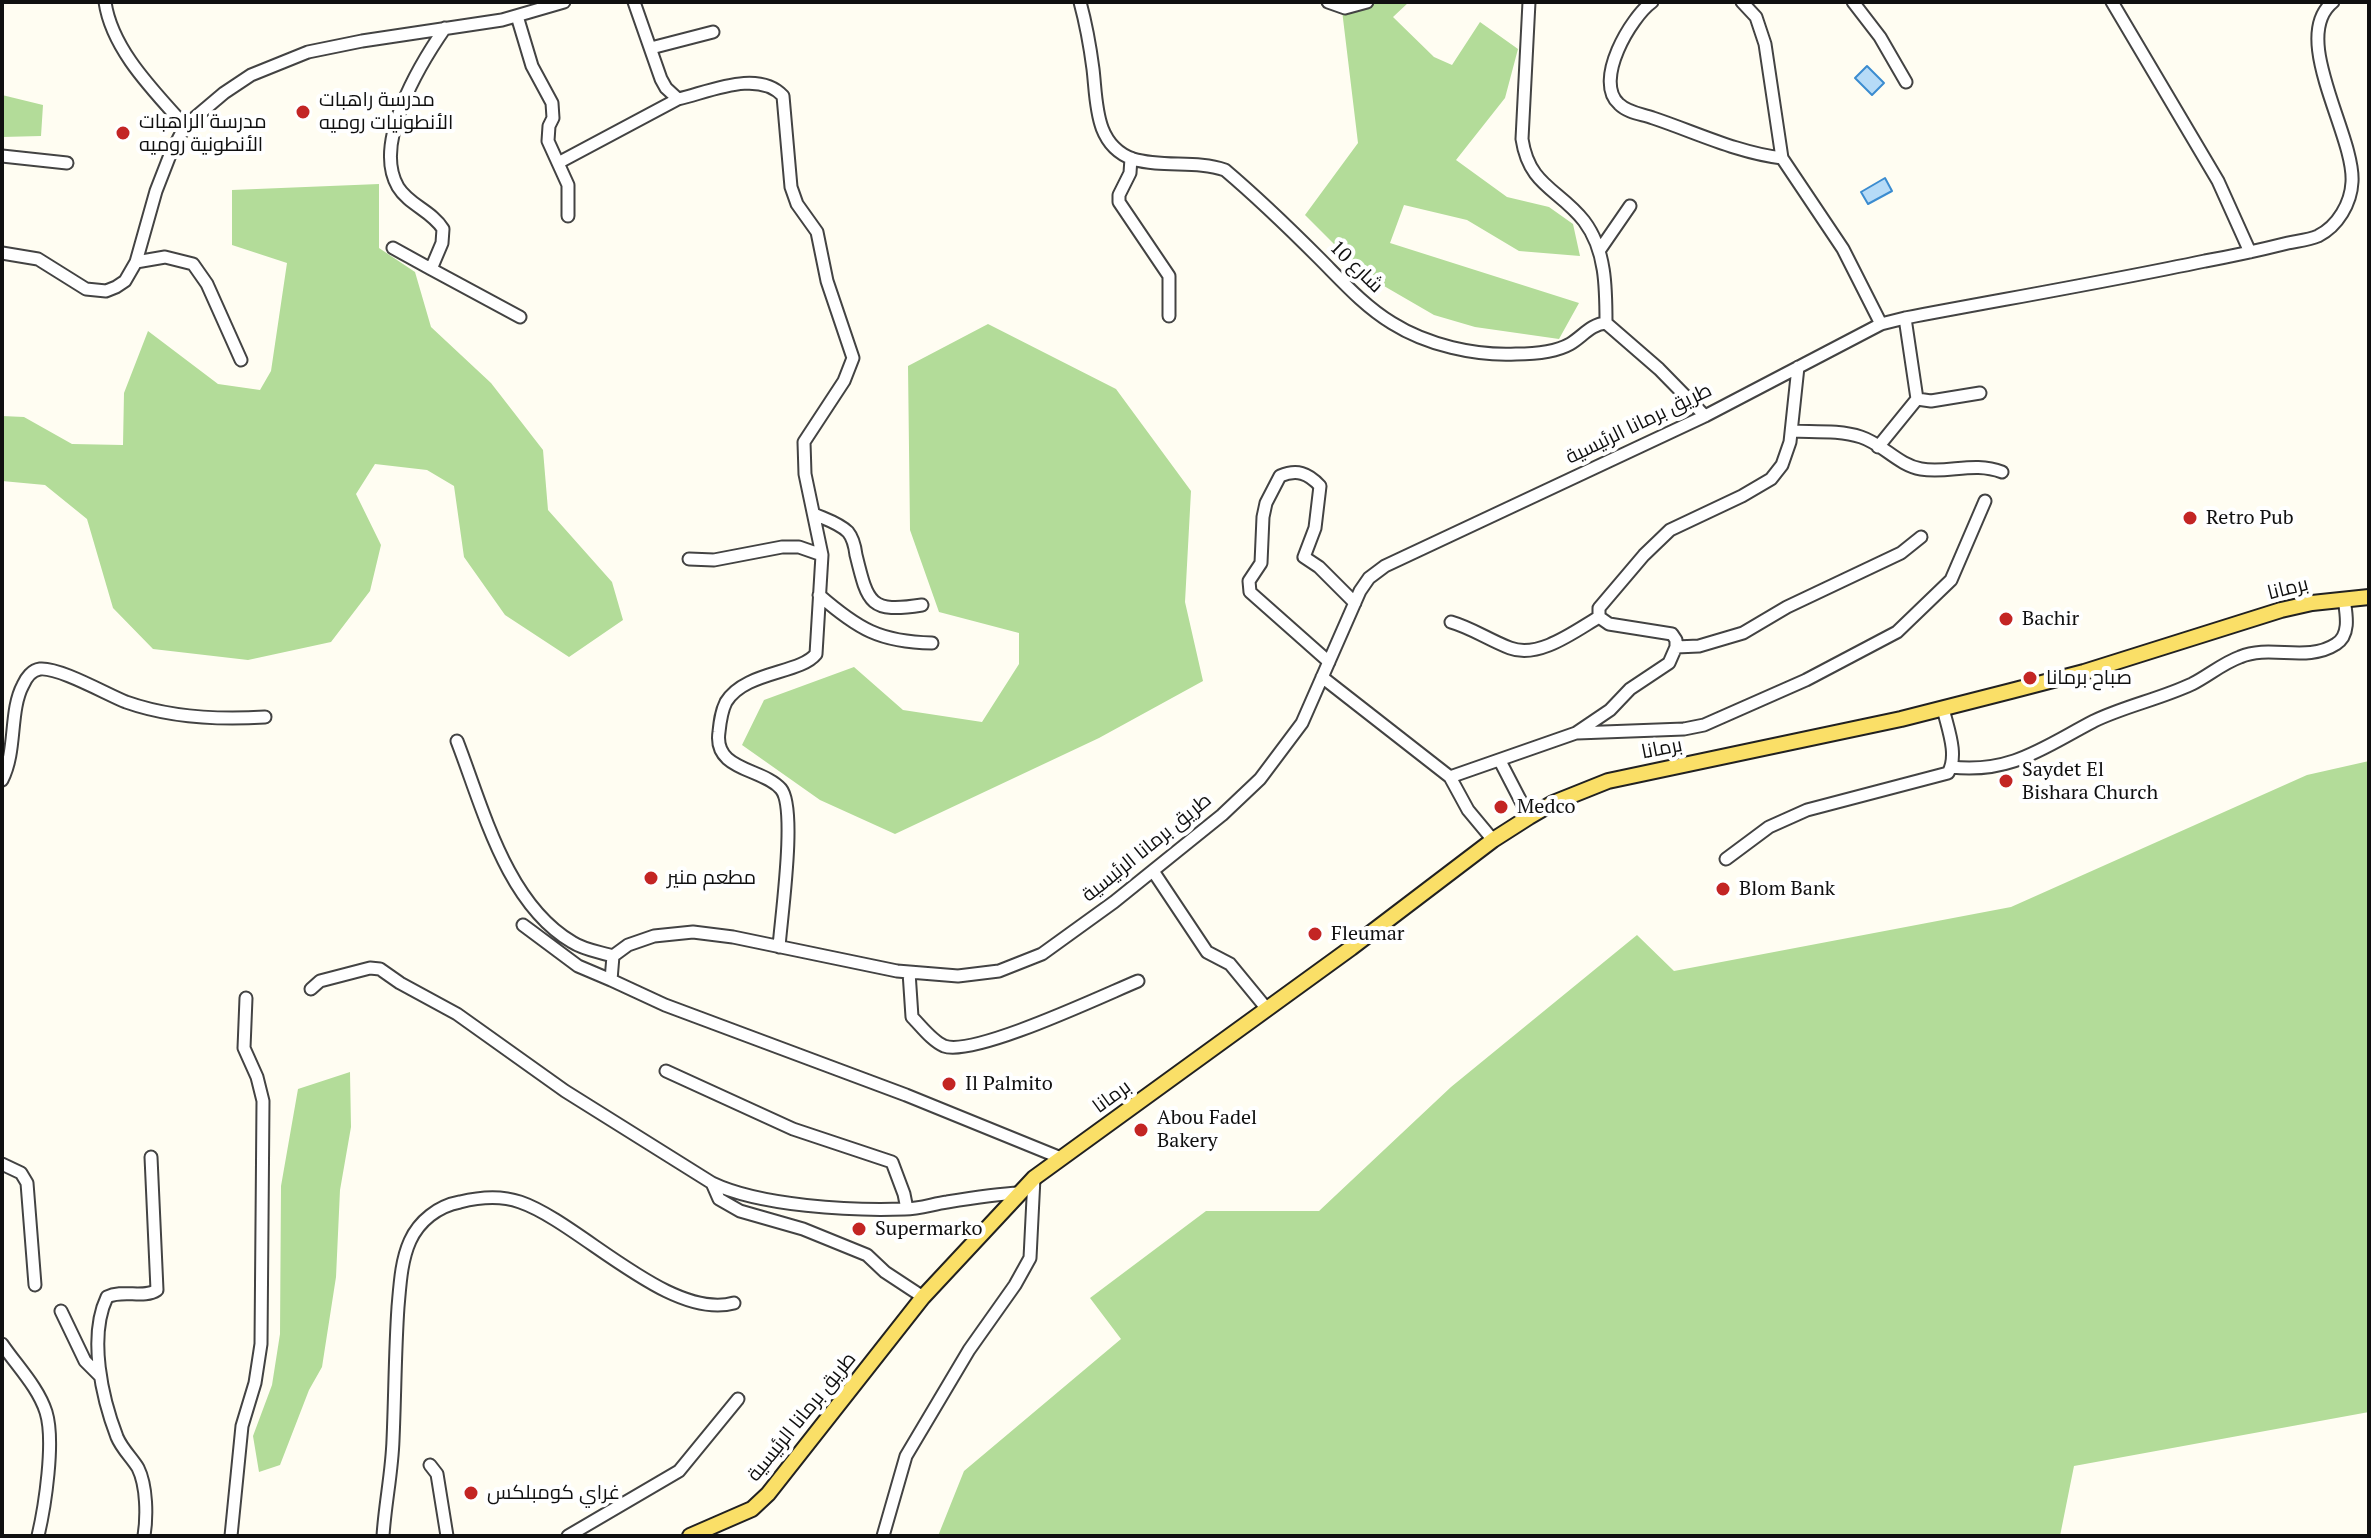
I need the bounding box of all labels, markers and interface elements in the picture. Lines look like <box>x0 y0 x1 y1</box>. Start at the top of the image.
place label: مدرسة راهبات الأنطونيات روميه <box>319 88 453 135</box>
marker: مدرسة راهبات الأنطونيات روميه <box>294 103 312 121</box>
place label: مدرسة الراهبات الأنطونية روميه <box>139 110 267 157</box>
marker: مدرسة الراهبات الأنطونية روميه <box>114 124 132 142</box>
street label: شارع 10 <box>1324 236 1388 298</box>
street label: طريق برمانا الرئيسية <box>1562 378 1716 470</box>
place label: Retro Pub <box>2206 506 2294 530</box>
marker: Retro Pub <box>2181 509 2199 527</box>
street label: برمانا <box>2265 572 2311 606</box>
place label: Bachir <box>2022 607 2079 631</box>
marker: Bachir <box>1997 610 2015 628</box>
place label: صباح برمانا <box>2046 666 2132 690</box>
marker: صباح برمانا <box>2021 669 2039 687</box>
street label: برمانا <box>1639 733 1685 765</box>
place label: Saydet El Bishara Church <box>2022 758 2158 805</box>
marker: Saydet El Bishara Church <box>1997 772 2015 790</box>
street label: طريق برمانا الرئيسية <box>1077 788 1217 908</box>
place label: Medco <box>1517 795 1576 819</box>
marker: Medco <box>1492 798 1510 816</box>
place label: مطعم منير <box>667 866 756 890</box>
marker: مطعم منير <box>642 869 660 887</box>
place label: Blom Bank <box>1739 877 1835 901</box>
marker: Blom Bank <box>1714 880 1732 898</box>
place label: Fleumar <box>1331 922 1404 946</box>
marker: Fleumar <box>1306 925 1324 943</box>
place label: Il Palmito <box>965 1072 1053 1096</box>
marker: Il Palmito <box>940 1075 958 1093</box>
street label: برمانا <box>1088 1075 1136 1119</box>
place label: Abou Fadel Bakery <box>1157 1106 1257 1153</box>
marker: Abou Fadel Bakery <box>1132 1121 1150 1139</box>
place label: Supermarko <box>875 1217 982 1241</box>
marker: Supermarko <box>850 1220 868 1238</box>
street label: طريق برمانا الرئيسية <box>742 1347 862 1487</box>
place label: غراي كومبلكس <box>487 1481 620 1505</box>
marker: غراي كومبلكس <box>462 1484 480 1502</box>

